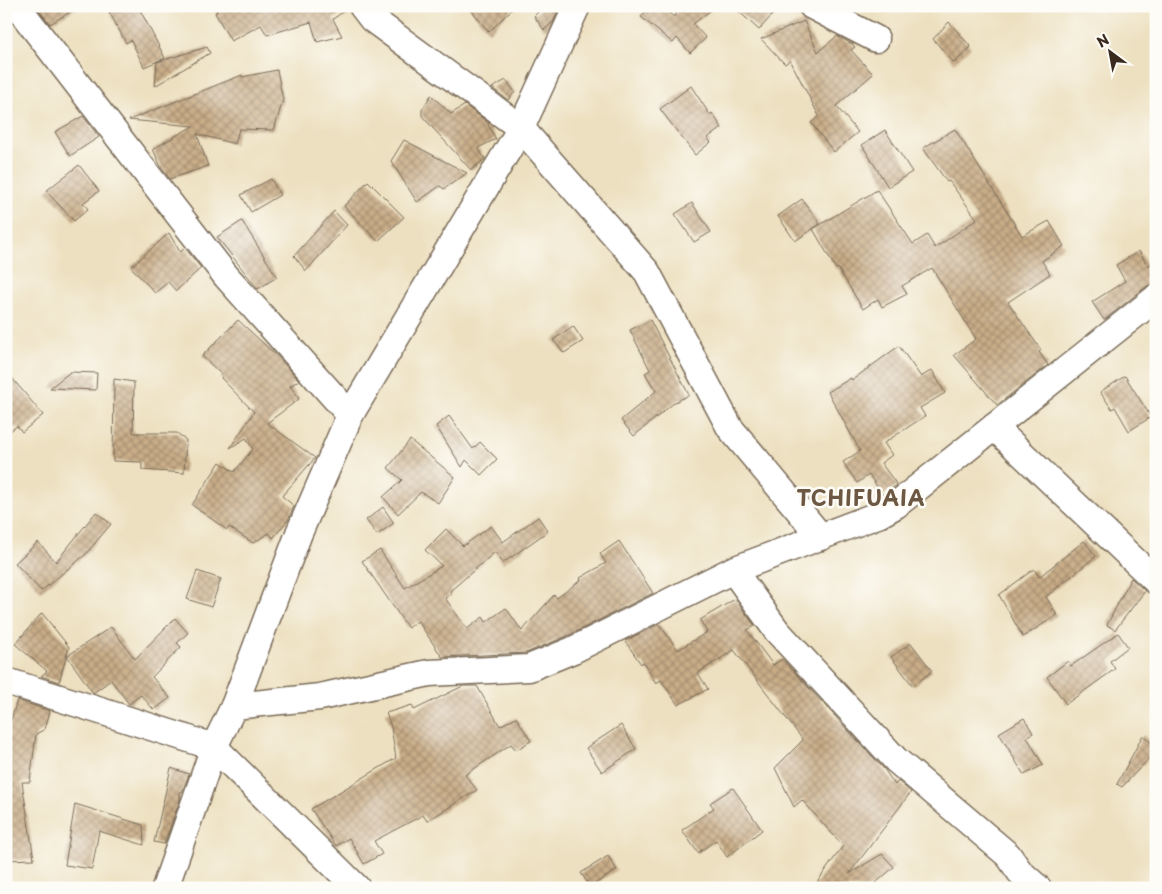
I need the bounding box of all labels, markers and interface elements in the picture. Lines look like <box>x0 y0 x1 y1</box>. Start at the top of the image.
north arrow <box>1084 28 1134 78</box>
text: N <box>1093 29 1113 52</box>
district label: TCHIFUAIA <box>797 481 925 513</box>

